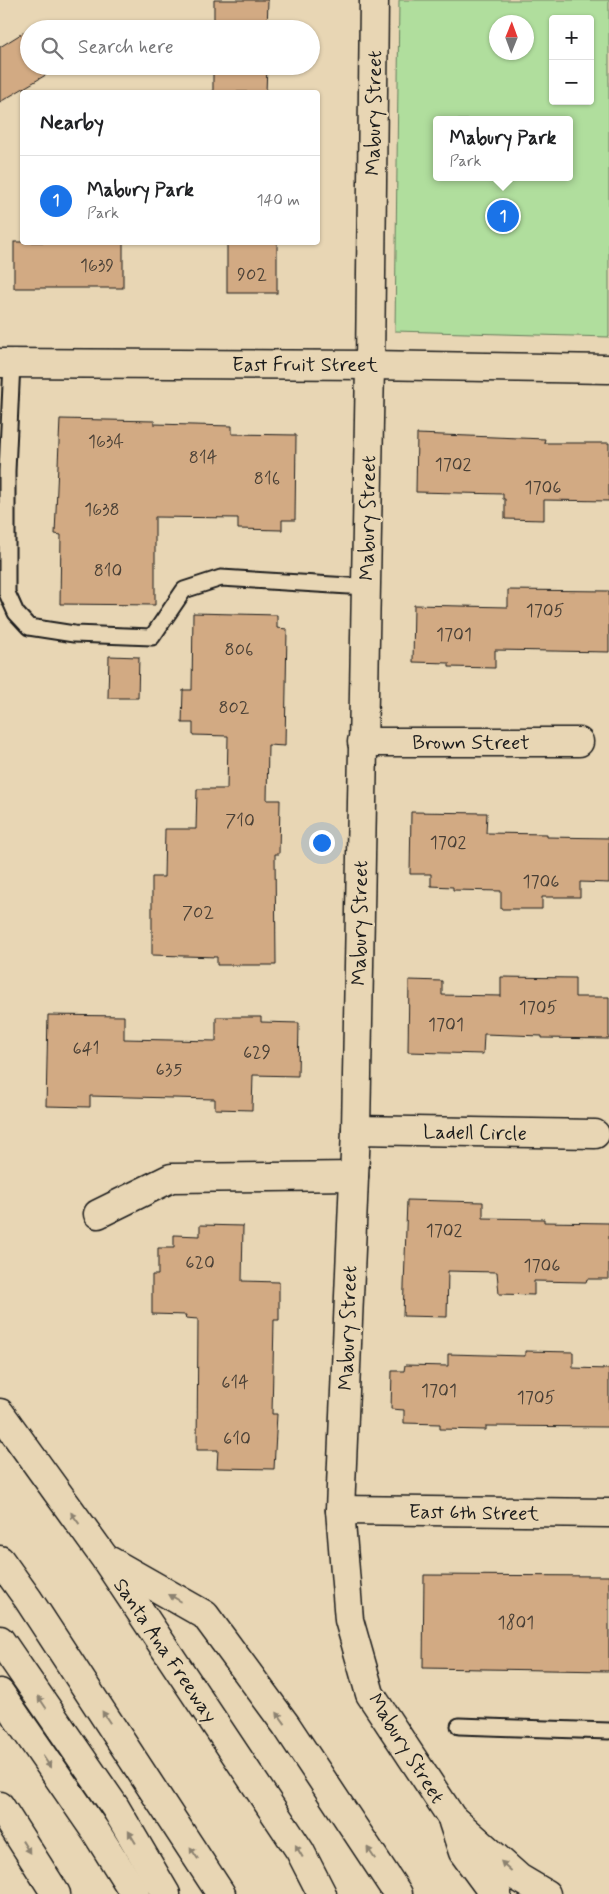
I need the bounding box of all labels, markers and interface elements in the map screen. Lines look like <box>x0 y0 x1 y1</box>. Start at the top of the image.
north arrow <box>489 15 534 60</box>
map controls <box>549 15 594 105</box>
button: + <box>549 15 594 60</box>
search box <box>20 20 320 75</box>
icon: search <box>38 34 66 62</box>
text: Search here <box>78 35 174 60</box>
street label: Mabury Street <box>360 50 389 176</box>
button: − <box>549 60 594 105</box>
text: Nearby <box>40 109 104 137</box>
popup <box>433 116 573 181</box>
text: Mabury Park <box>450 126 556 151</box>
text: Park <box>450 151 481 172</box>
text: Mabury Park <box>87 178 194 203</box>
text: 1 <box>52 190 60 211</box>
text: 140 m <box>256 190 300 211</box>
pin: 1 <box>487 197 519 235</box>
text: Park <box>87 203 119 224</box>
house number: 1639 <box>80 254 114 278</box>
house number: 902 <box>237 263 267 287</box>
street label: East Fruit Street <box>232 352 378 379</box>
house number: 1634 <box>88 430 124 454</box>
house number: 814 <box>189 446 218 470</box>
house number: 1702 <box>435 453 472 477</box>
street label: Mabury Street <box>354 455 383 581</box>
house number: 816 <box>254 467 280 491</box>
house number: 1706 <box>524 476 562 500</box>
house number: 1638 <box>84 498 120 522</box>
house number: 810 <box>94 559 122 583</box>
house number: 1705 <box>526 599 565 623</box>
house number: 1701 <box>436 623 472 647</box>
house number: 806 <box>225 638 253 662</box>
house number: 802 <box>218 696 250 720</box>
street label: Brown Street <box>412 730 530 757</box>
house number: 710 <box>225 809 255 833</box>
your location <box>309 830 335 856</box>
house number: 1702 <box>430 831 467 855</box>
street label: Mabury Street <box>346 860 375 986</box>
house number: 1706 <box>522 870 560 894</box>
house number: 702 <box>182 901 214 925</box>
house number: 1705 <box>519 996 558 1020</box>
house number: 1701 <box>428 1013 464 1037</box>
house number: 641 <box>72 1037 100 1061</box>
house number: 629 <box>243 1041 271 1065</box>
house number: 635 <box>156 1058 182 1082</box>
street label: Ladell Circle <box>423 1119 527 1148</box>
house number: 1702 <box>426 1219 463 1243</box>
house number: 620 <box>185 1251 215 1275</box>
house number: 1706 <box>523 1254 561 1278</box>
street label: Mabury Street <box>333 1265 364 1391</box>
house number: 614 <box>221 1371 249 1395</box>
house number: 1701 <box>421 1379 457 1403</box>
house number: 1705 <box>517 1386 556 1410</box>
house number: 610 <box>223 1427 251 1451</box>
street label: East 6th Street <box>409 1499 540 1528</box>
one-way arrow <box>70 1512 81 1525</box>
street label: Santa Ana Freeway <box>106 1573 223 1728</box>
one-way arrow <box>168 1594 183 1602</box>
house number: 1801 <box>498 1611 534 1635</box>
street label: Mabury Street <box>361 1689 450 1809</box>
one-way arrow <box>38 1695 47 1709</box>
one-way arrow <box>101 1710 110 1724</box>
one-way arrow <box>276 1711 286 1725</box>
one-way arrow <box>42 1755 52 1769</box>
one-way arrow <box>128 1831 137 1844</box>
one-way arrow <box>21 1840 31 1853</box>
one-way arrow <box>295 1844 304 1857</box>
one-way arrow <box>190 1846 199 1860</box>
one-way arrow <box>367 1847 376 1860</box>
one-way arrow <box>500 1861 513 1872</box>

